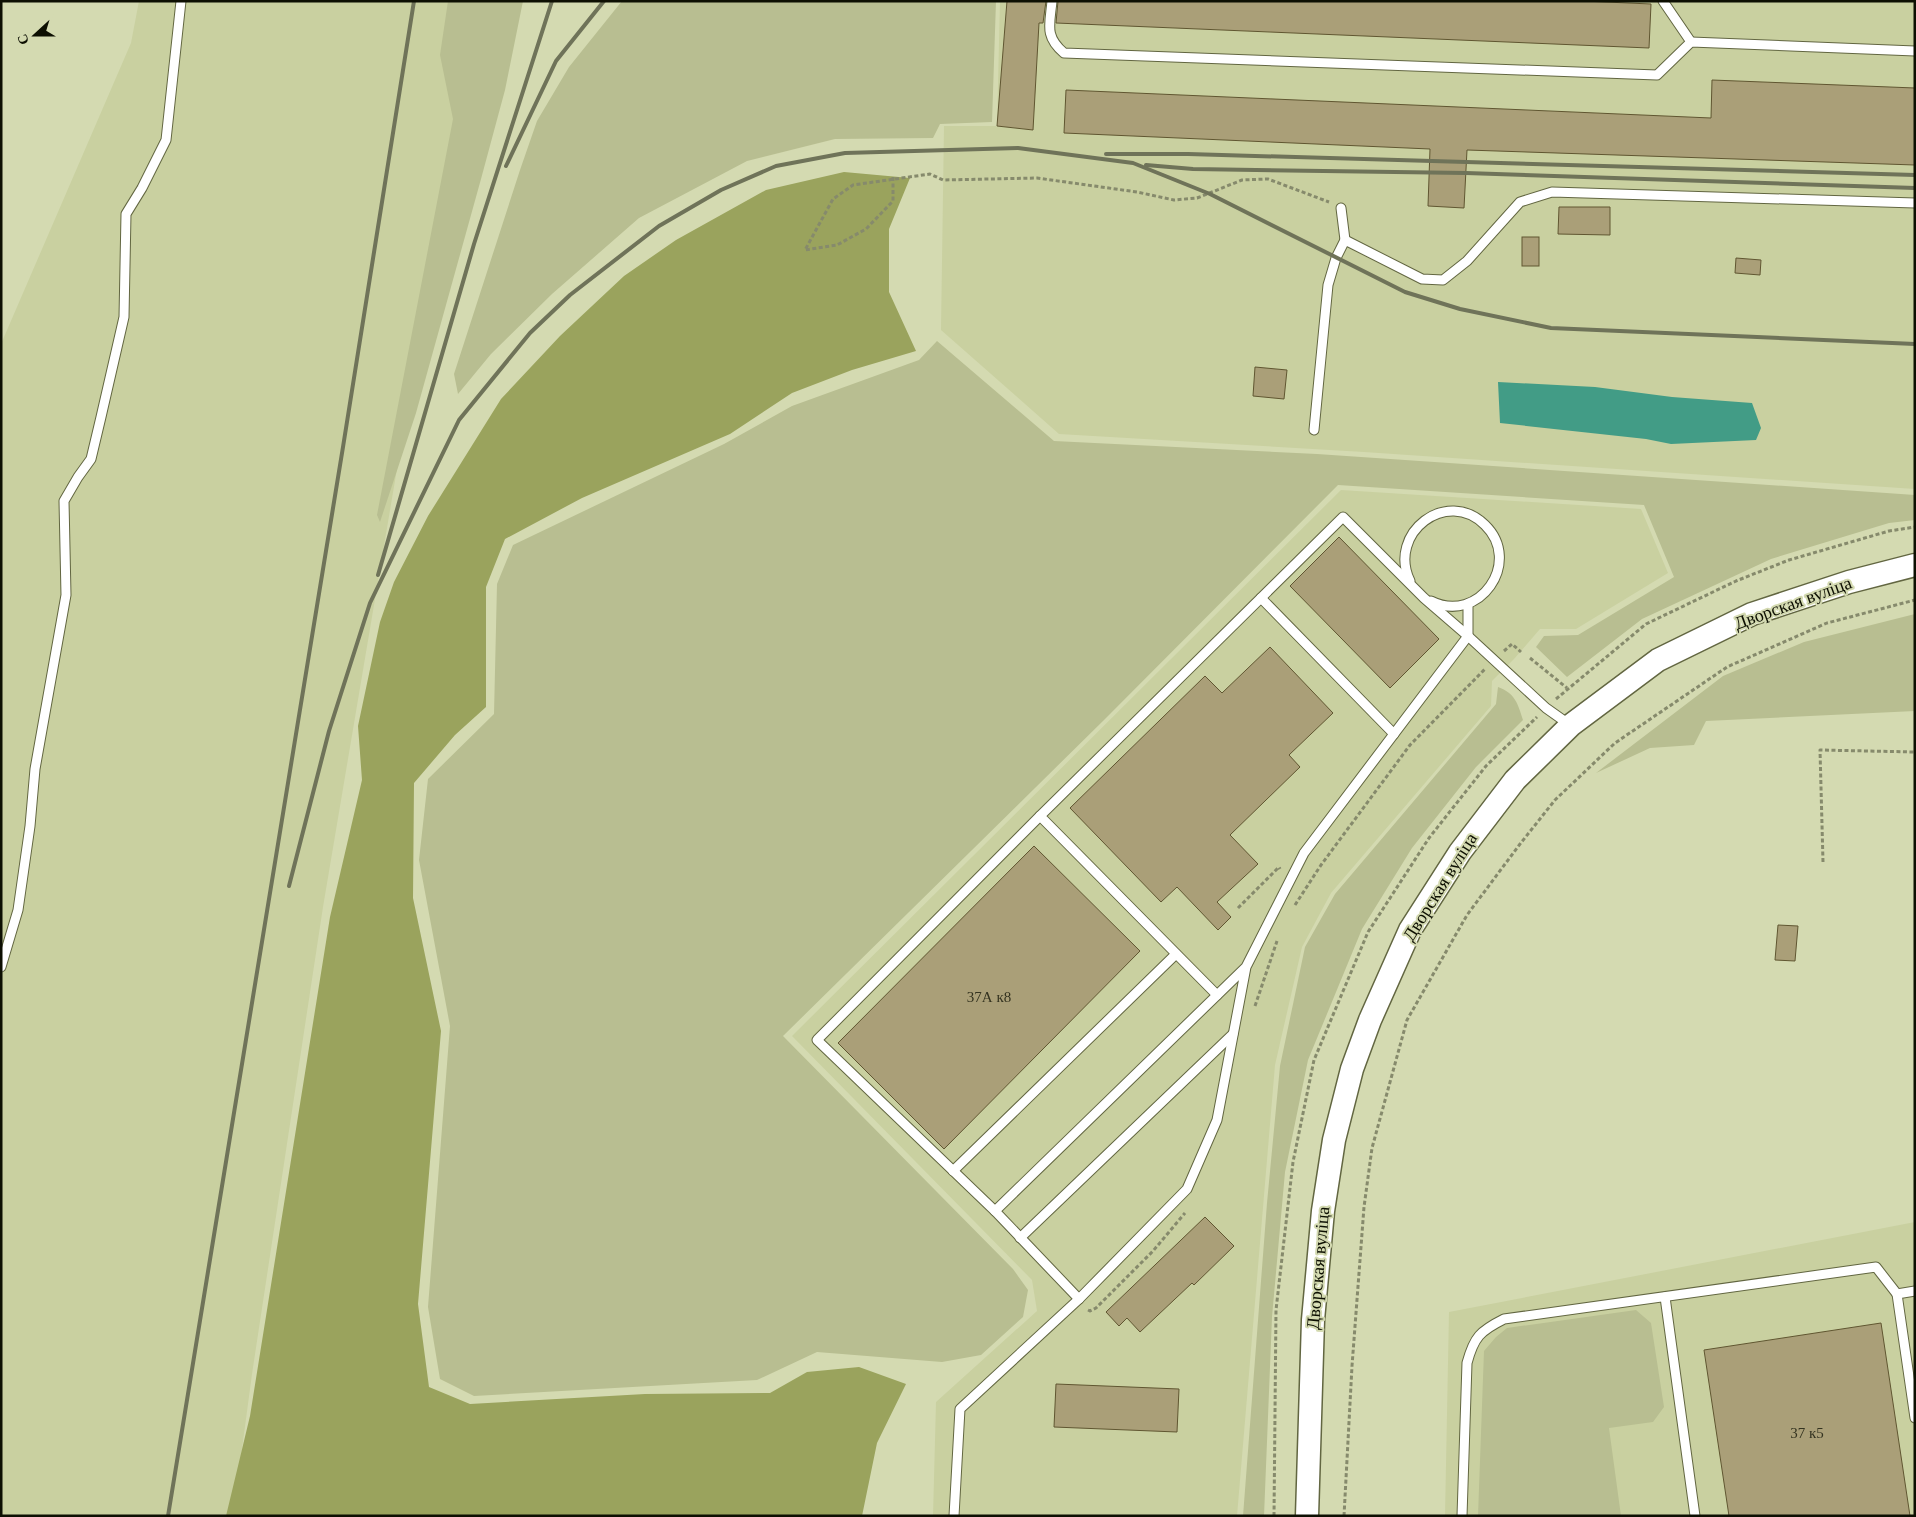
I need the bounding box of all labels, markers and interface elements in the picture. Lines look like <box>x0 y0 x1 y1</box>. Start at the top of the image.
north arrow <box>10 10 60 60</box>
text: С <box>15 32 32 47</box>
street label: Дворская вуліца <box>1732 572 1854 634</box>
street label: Дворская вуліца <box>1399 829 1481 945</box>
house number: 37А к8 <box>967 989 1011 1005</box>
street label: Дворская вуліца <box>1303 1206 1333 1330</box>
house number: 37 к5 <box>1790 1425 1824 1441</box>

